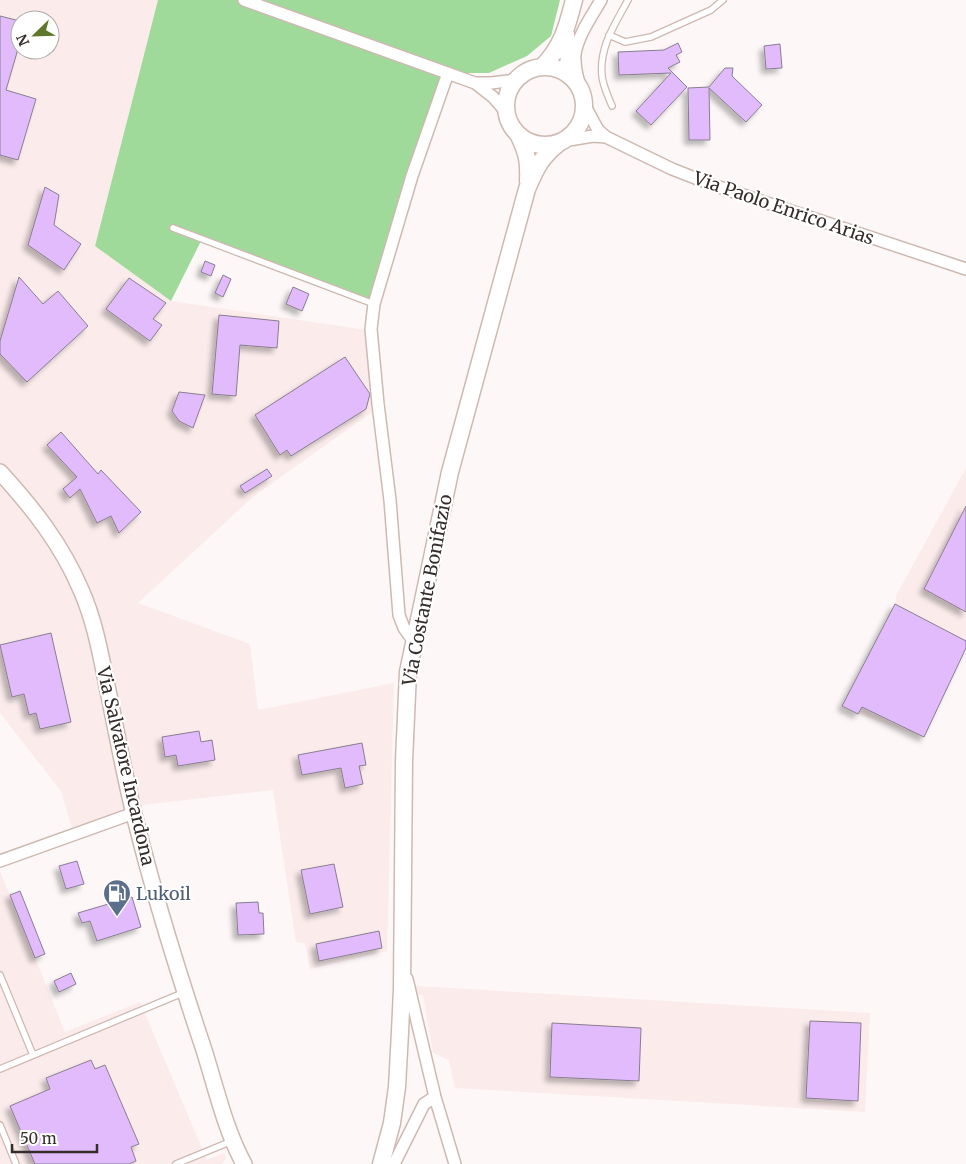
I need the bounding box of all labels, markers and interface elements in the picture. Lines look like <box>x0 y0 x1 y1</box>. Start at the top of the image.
north arrow <box>10 10 60 60</box>
text: N <box>13 31 33 49</box>
street label: Via Paolo Enrico Arias <box>690 166 877 250</box>
street label: Via Costante Bonifazio <box>397 492 457 689</box>
street label: Via Salvatore Incardona <box>92 663 160 868</box>
fuel station icon: Lukoil <box>102 878 132 917</box>
place label: Lukoil <box>136 882 191 905</box>
scale bar <box>12 1122 98 1154</box>
text: 50 m <box>20 1129 57 1148</box>

